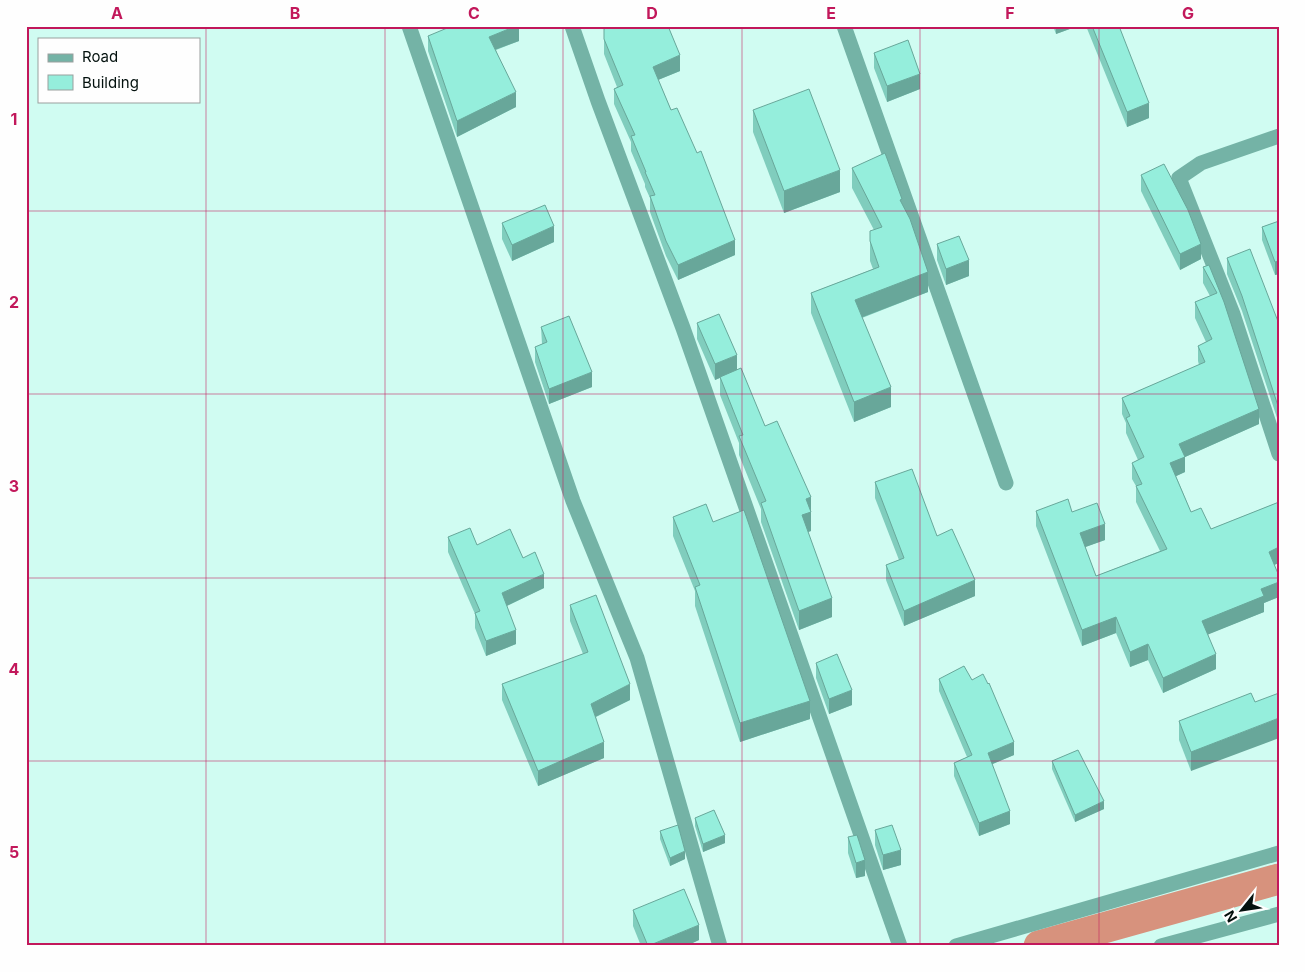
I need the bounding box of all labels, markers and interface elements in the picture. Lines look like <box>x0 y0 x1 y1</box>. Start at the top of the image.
text: A <box>111 3 123 23</box>
text: B <box>290 3 300 23</box>
text: C <box>468 3 480 23</box>
text: D <box>646 3 658 23</box>
text: E <box>826 3 836 23</box>
text: F <box>1005 3 1015 23</box>
text: G <box>1182 3 1194 23</box>
legend <box>38 38 200 102</box>
text: Road <box>82 47 118 66</box>
text: Building <box>82 73 139 92</box>
text: 1 <box>11 109 17 129</box>
text: 2 <box>9 292 19 312</box>
text: 3 <box>9 476 19 496</box>
text: 4 <box>9 659 20 679</box>
text: 5 <box>9 842 19 862</box>
north arrow <box>1218 884 1268 934</box>
text: N <box>1220 908 1240 926</box>

